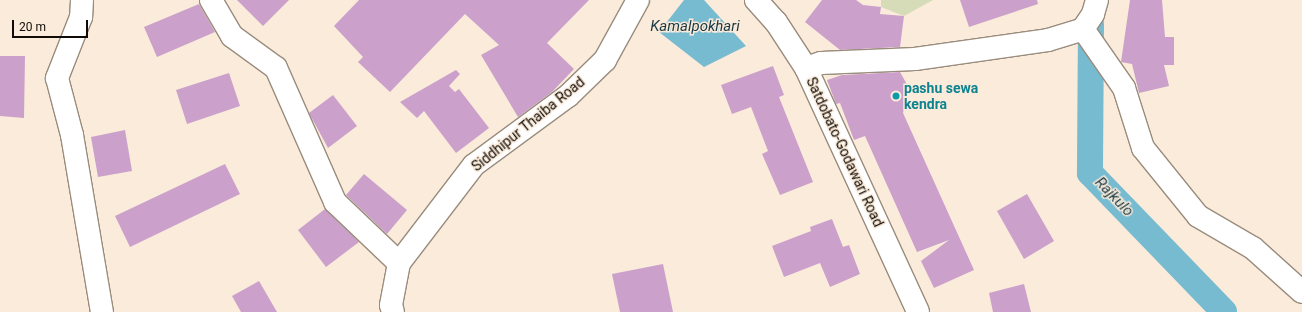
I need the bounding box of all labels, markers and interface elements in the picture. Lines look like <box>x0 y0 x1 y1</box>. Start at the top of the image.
scale bar <box>14 12 90 38</box>
water label: Kamalpokhari <box>650 18 740 36</box>
text: 20 m <box>19 20 46 34</box>
street label: Siddhipur Thaiba Road <box>468 73 588 175</box>
street label: Satdobato-Godawari Road <box>803 75 887 229</box>
place label: pashu sewa kendra <box>904 80 978 112</box>
marker: pashu sewa kendra <box>891 91 901 101</box>
water label: Rajkulo <box>1091 174 1137 220</box>

